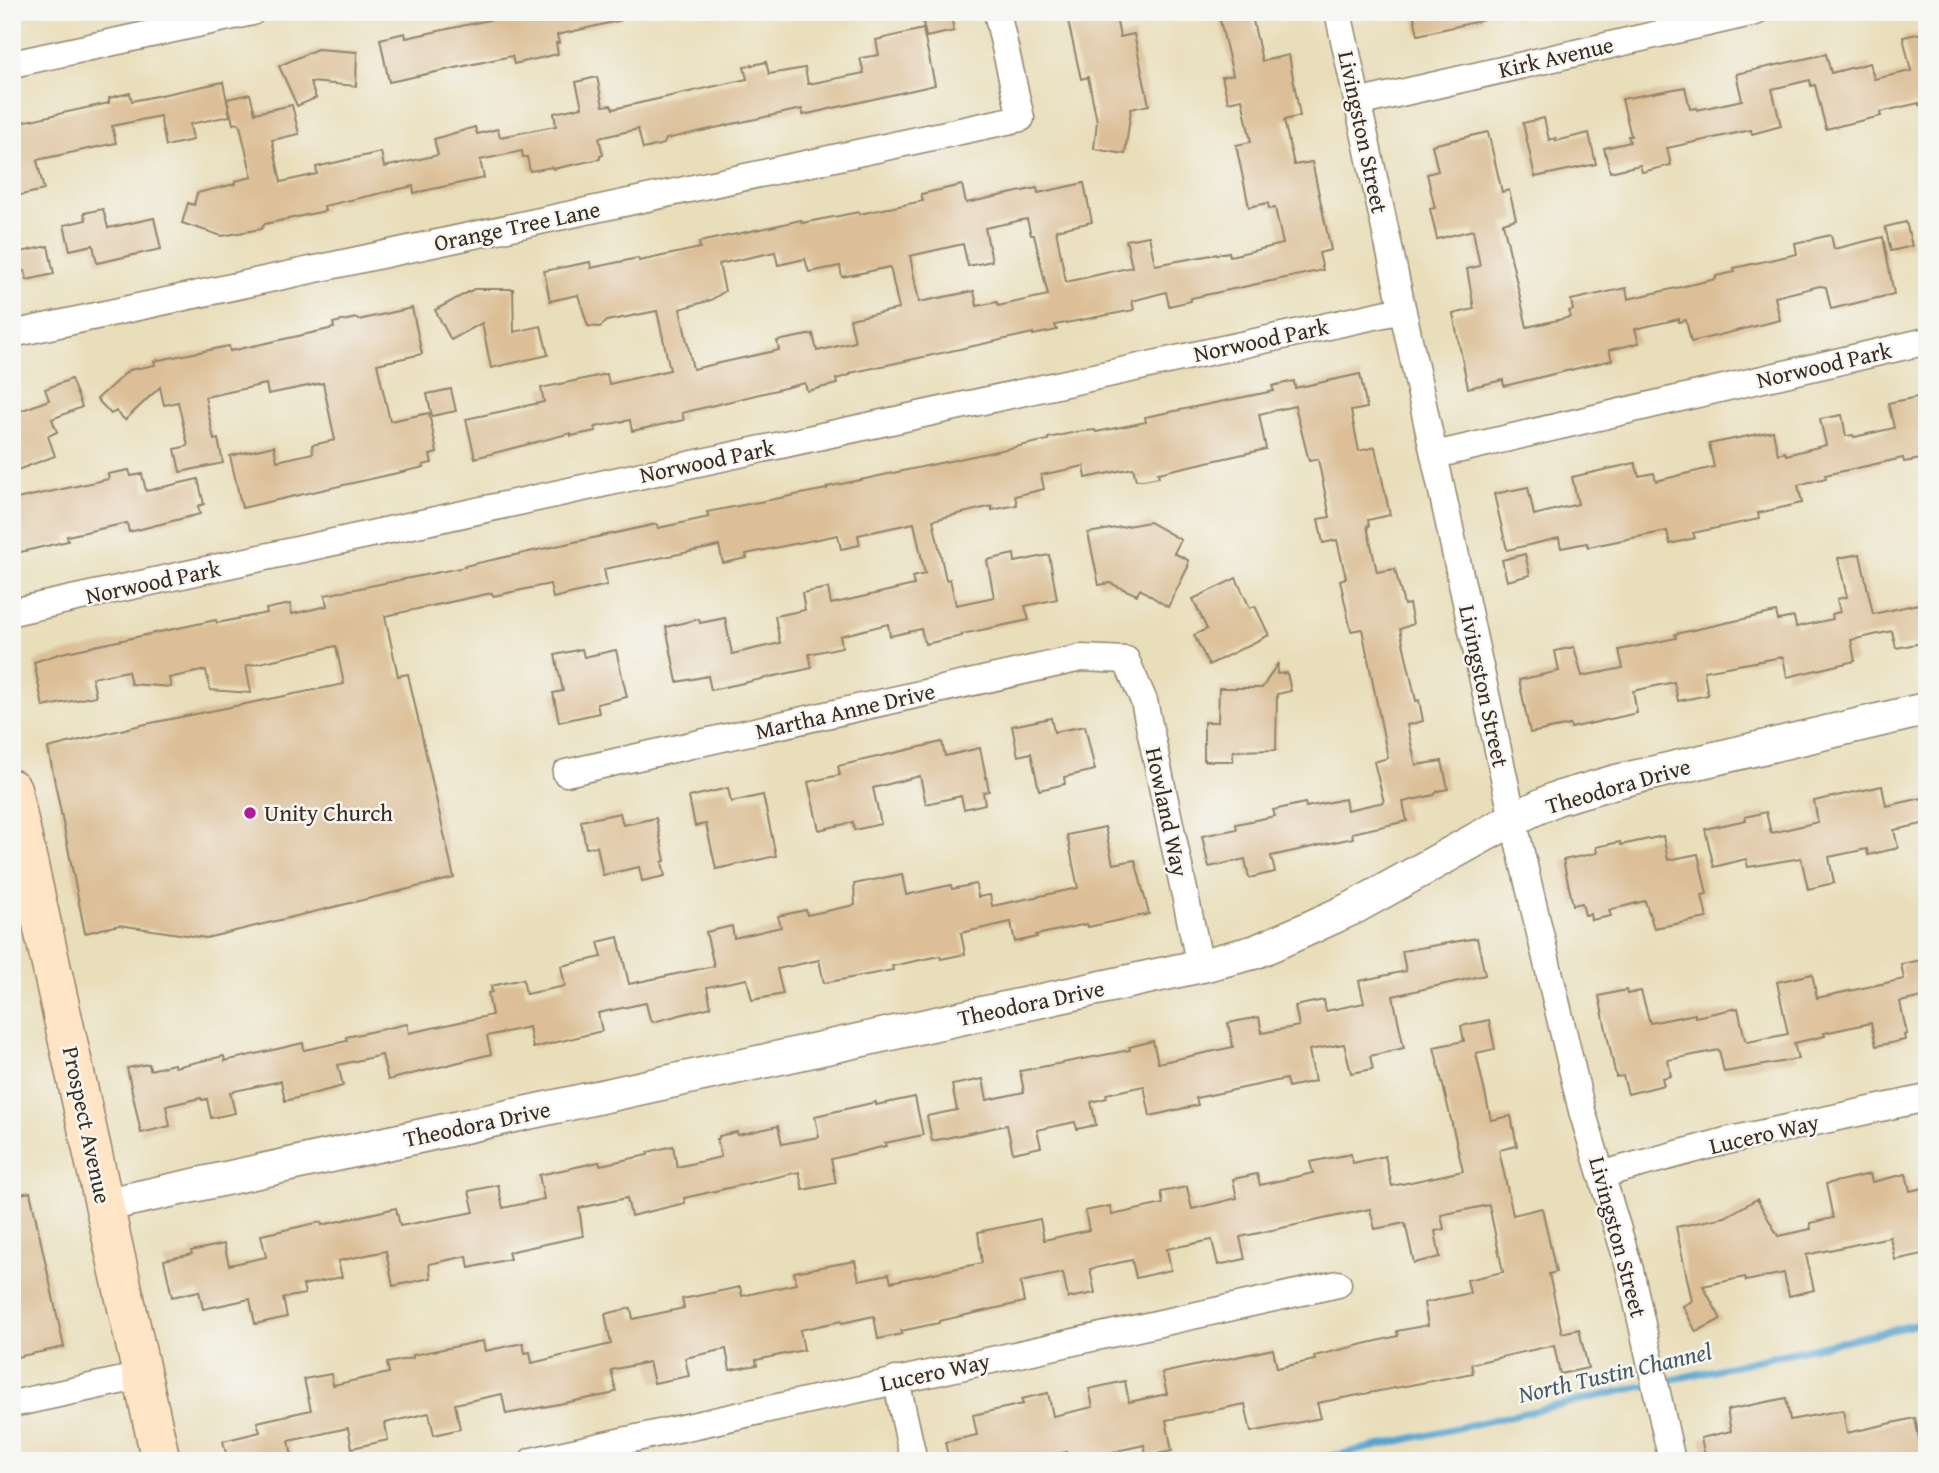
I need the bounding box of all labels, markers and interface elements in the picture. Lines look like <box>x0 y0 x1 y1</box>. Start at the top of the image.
street label: Kirk Avenue <box>1495 27 1617 86</box>
street label: Livingston Street <box>1330 48 1397 216</box>
street label: Orange Tree Lane <box>431 192 603 259</box>
street label: Norwood Park <box>1190 309 1332 370</box>
street label: Norwood Park <box>1753 333 1895 396</box>
street label: Norwood Park <box>636 430 778 491</box>
street label: Norwood Park <box>82 551 224 612</box>
street label: Livingston Street <box>1451 602 1518 770</box>
street label: Martha Anne Drive <box>752 674 938 747</box>
street label: Howland Way <box>1138 744 1197 880</box>
street label: Theodora Drive <box>1542 749 1694 822</box>
place label: Unity Church <box>264 796 393 829</box>
marker: Unity Church <box>242 805 258 821</box>
street label: Theodora Drive <box>955 971 1107 1034</box>
street label: Prospect Avenue <box>55 1043 120 1206</box>
street label: Theodora Drive <box>401 1092 553 1155</box>
street label: Lucero Way <box>1706 1105 1822 1162</box>
street label: Livingston Street <box>1581 1153 1656 1321</box>
water label: North Tustin Channel <box>1514 1333 1715 1412</box>
street label: Lucero Way <box>877 1344 993 1399</box>

